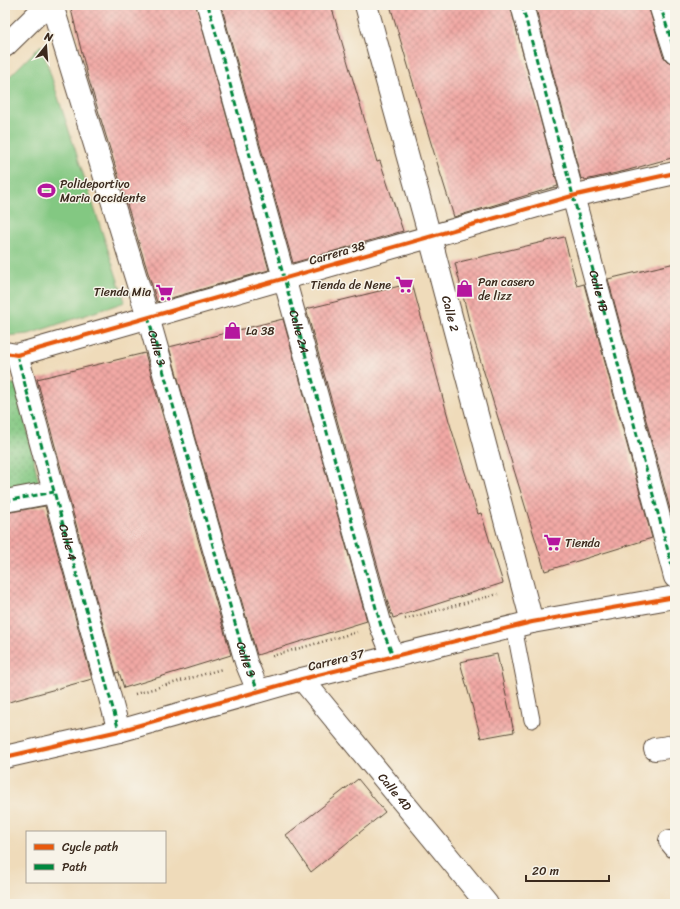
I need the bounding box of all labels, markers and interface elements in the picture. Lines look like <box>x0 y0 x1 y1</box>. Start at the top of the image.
north arrow <box>26 26 66 66</box>
text: N <box>41 26 56 47</box>
place label: Polideportivo Maria Occidente <box>60 173 146 209</box>
sports icon: Polideportivo Maria Occidente <box>37 181 57 201</box>
street label: Carrera 38 <box>306 235 368 271</box>
street label: Calle 1B <box>582 268 615 315</box>
place label: Pan casero de lizz <box>478 271 535 307</box>
place label: Tienda de Nene <box>311 274 391 296</box>
supermarket icon: Tienda de Nene <box>394 275 414 295</box>
shop icon: Pan casero de lizz <box>455 279 475 299</box>
place label: Tienda Mia <box>94 281 152 303</box>
supermarket icon: Tienda Mia <box>154 282 174 302</box>
street label: Calle 2 <box>435 293 466 334</box>
street label: Calle 2A <box>282 307 316 356</box>
place label: La 38 <box>246 320 275 342</box>
shop icon: La 38 <box>223 321 243 341</box>
street label: Calle 3 <box>141 327 172 369</box>
street label: Calle 4 <box>52 521 83 564</box>
place label: Tienda <box>565 532 600 554</box>
supermarket icon: Tienda <box>542 533 562 553</box>
street label: Calle 3 <box>230 639 262 681</box>
street label: Carrera 37 <box>306 642 367 678</box>
street label: Calle 4D <box>372 768 418 817</box>
legend <box>26 831 166 883</box>
text: Cycle path <box>62 836 118 858</box>
text: Path <box>62 856 87 878</box>
scale bar <box>526 857 609 883</box>
text: 20 m <box>532 860 559 882</box>

